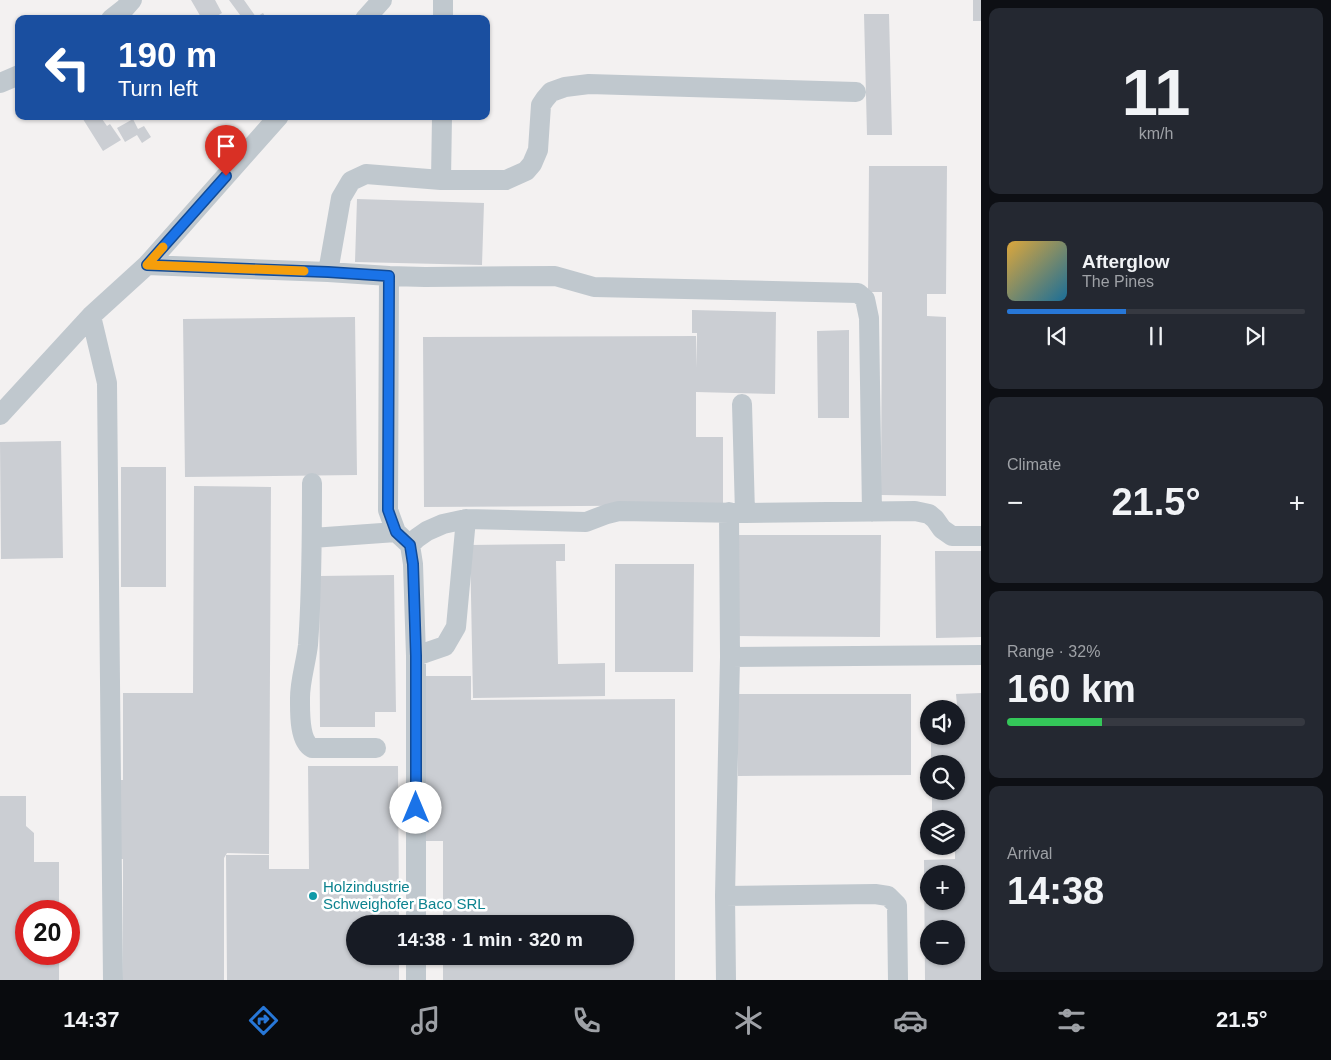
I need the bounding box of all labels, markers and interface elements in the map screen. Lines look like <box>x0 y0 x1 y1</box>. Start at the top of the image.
icon: left <box>35 35 100 100</box>
text: 190 m <box>118 35 217 74</box>
text: 11 <box>1122 56 1190 129</box>
text: Turn left <box>118 76 198 101</box>
pin <box>205 125 247 176</box>
text: km/h <box>1139 125 1173 142</box>
icon: arrive <box>212 132 240 160</box>
text: Afterglow <box>1082 251 1170 272</box>
text: The Pines <box>1082 273 1154 290</box>
icon: previous <box>1043 322 1071 350</box>
icon: pause <box>1142 322 1170 350</box>
icon: next <box>1241 322 1269 350</box>
text: Climate <box>1007 456 1061 473</box>
text: 21.5° <box>1111 481 1201 523</box>
text: − <box>1007 487 1023 518</box>
text: + <box>1289 487 1305 518</box>
text: Range · 32% <box>1007 643 1100 660</box>
text: 160 km <box>1007 668 1136 710</box>
map controls <box>920 700 965 965</box>
button: sound <box>920 700 965 745</box>
button: search <box>920 755 965 800</box>
position arrow <box>389 781 441 833</box>
button: layers <box>920 810 965 855</box>
text: Arrival <box>1007 845 1052 862</box>
button: + <box>920 865 965 910</box>
text: 14:38 <box>1007 870 1104 912</box>
place label: Holzindustrie Schweighofer Baco SRL <box>323 878 486 912</box>
marker: Holzindustrie Schweighofer Baco SRL <box>307 890 319 902</box>
speed limit sign: 20 <box>15 900 80 965</box>
button: − <box>920 920 965 965</box>
text: 14:38 · 1 min · 320 m <box>397 929 583 950</box>
icon: directions <box>246 1003 281 1038</box>
icon: music <box>408 1003 443 1038</box>
icon: phone <box>569 1003 604 1038</box>
icon: climate <box>731 1003 766 1038</box>
icon: car <box>893 1003 928 1038</box>
icon: filters <box>1054 1003 1089 1038</box>
text: 14:37 <box>63 1007 120 1032</box>
text: 21.5° <box>1216 1007 1268 1032</box>

